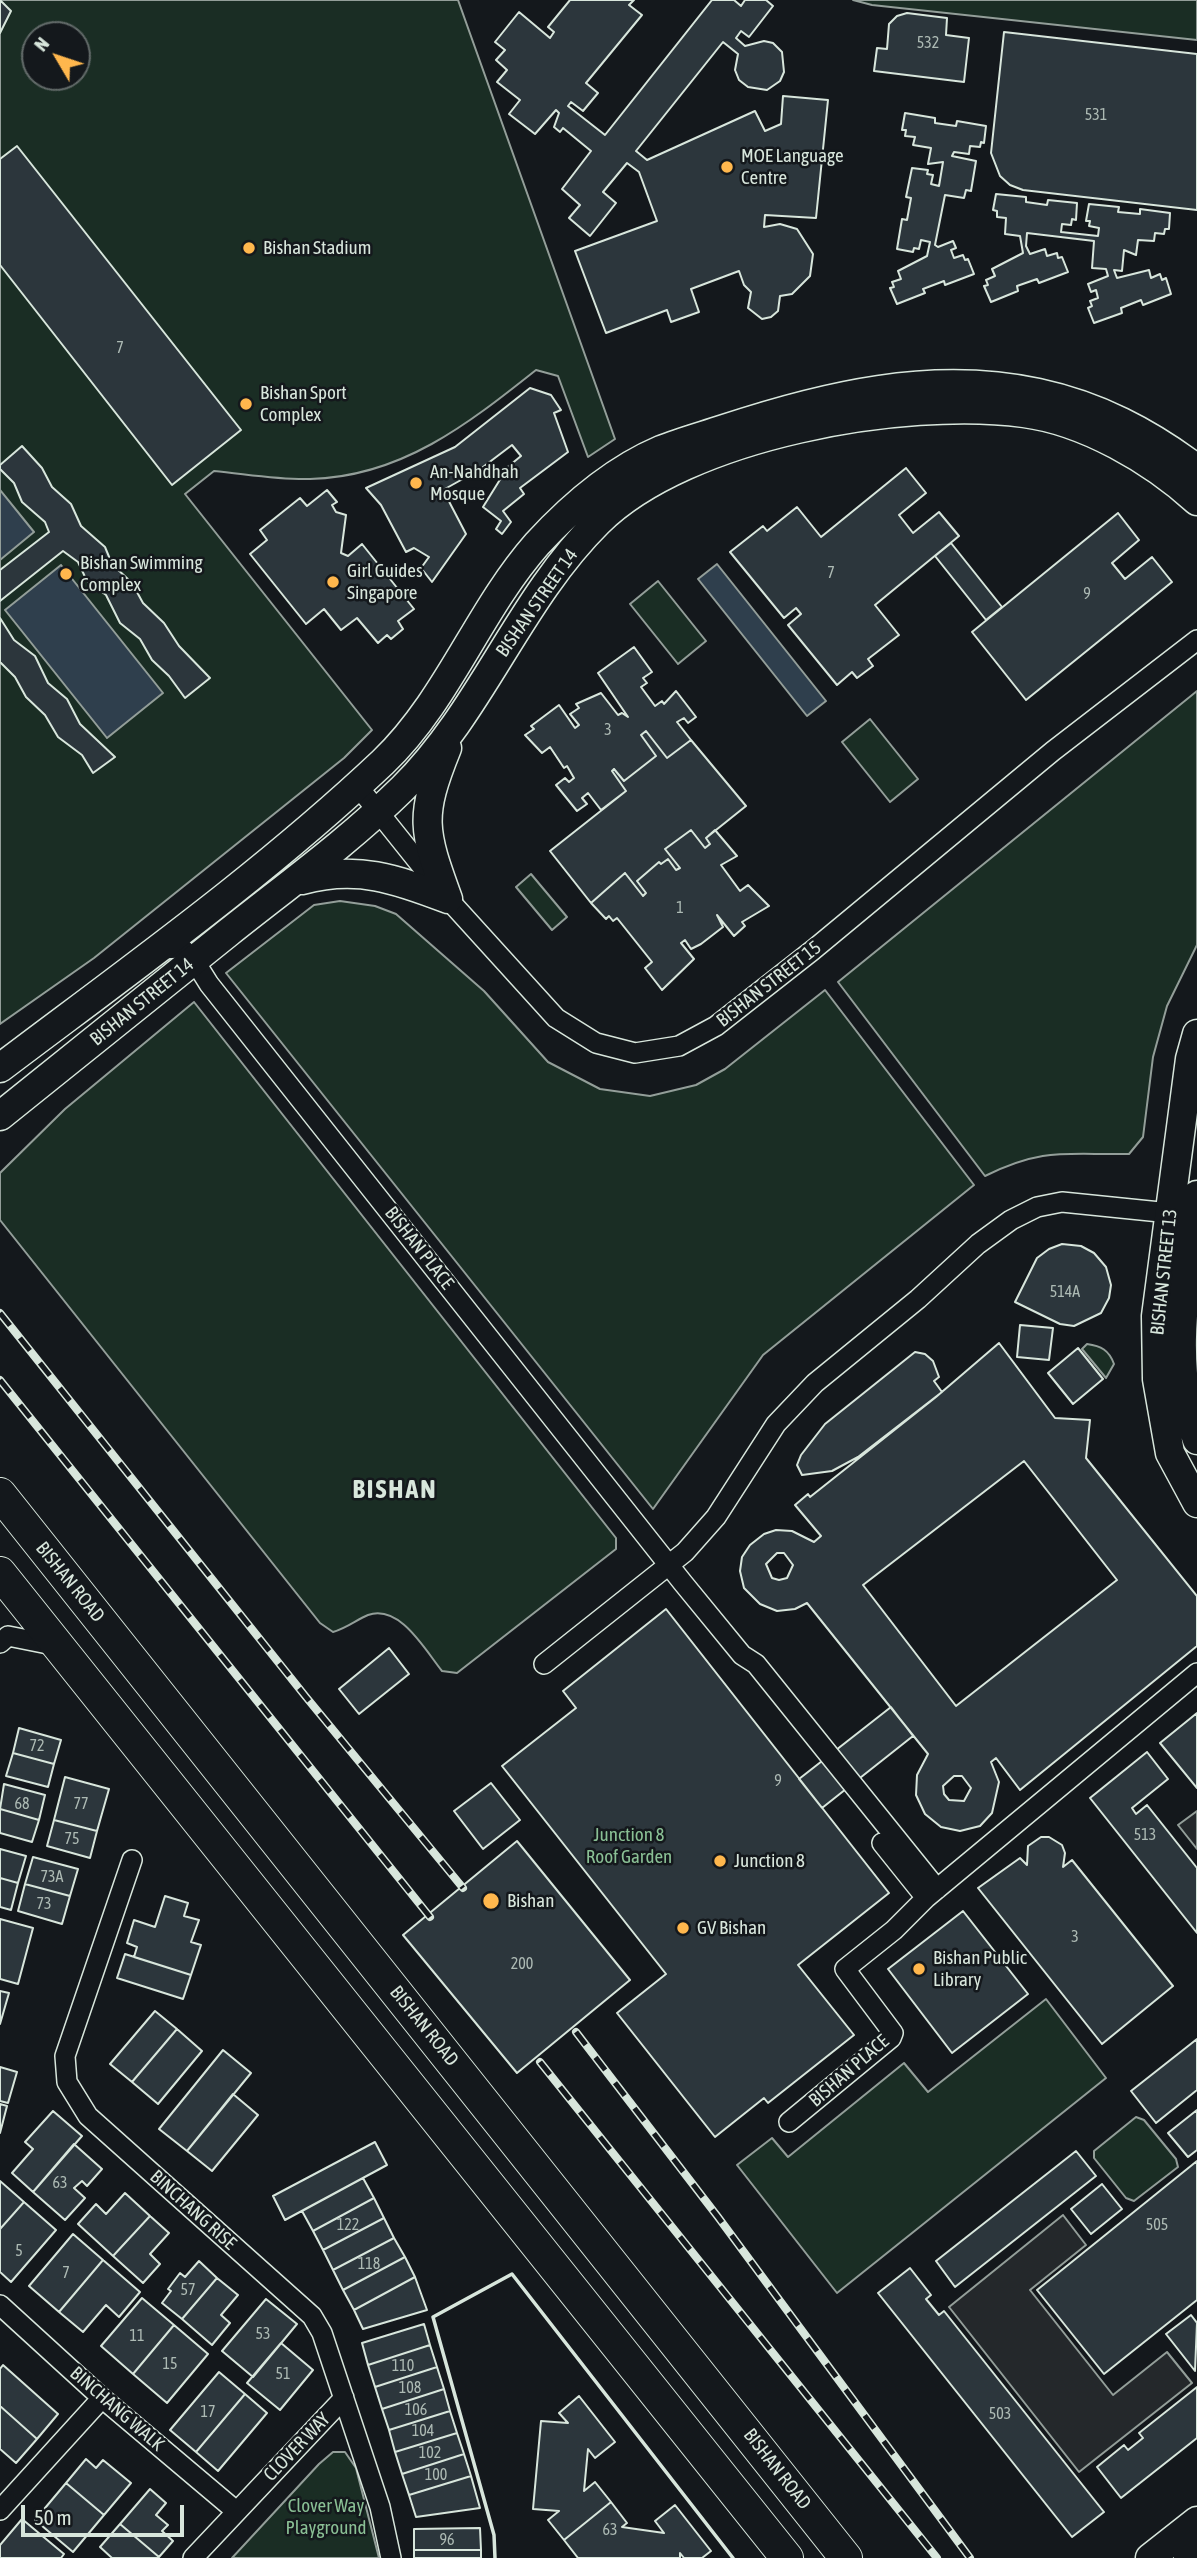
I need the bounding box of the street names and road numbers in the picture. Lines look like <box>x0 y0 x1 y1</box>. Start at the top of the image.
street label: BISHAN STREET 14 <box>491 545 583 661</box>
street label: BISHAN STREET 15 <box>712 936 826 1032</box>
street label: BISHAN STREET 14 <box>86 953 198 1051</box>
street label: BISHAN PLACE <box>380 1202 458 1294</box>
street label: BISHAN STREET 13 <box>1146 1208 1182 1336</box>
street label: BISHAN ROAD <box>31 1537 109 1627</box>
street label: BISHAN ROAD <box>385 1981 463 2071</box>
street label: BISHAN PLACE <box>804 2030 894 2112</box>
street label: BINCHANG RISE <box>145 2165 241 2255</box>
street label: BINCHANG WALK <box>65 2362 169 2456</box>
street label: CLOVER WAY <box>259 2408 335 2486</box>
street label: BISHAN ROAD <box>738 2424 816 2514</box>

